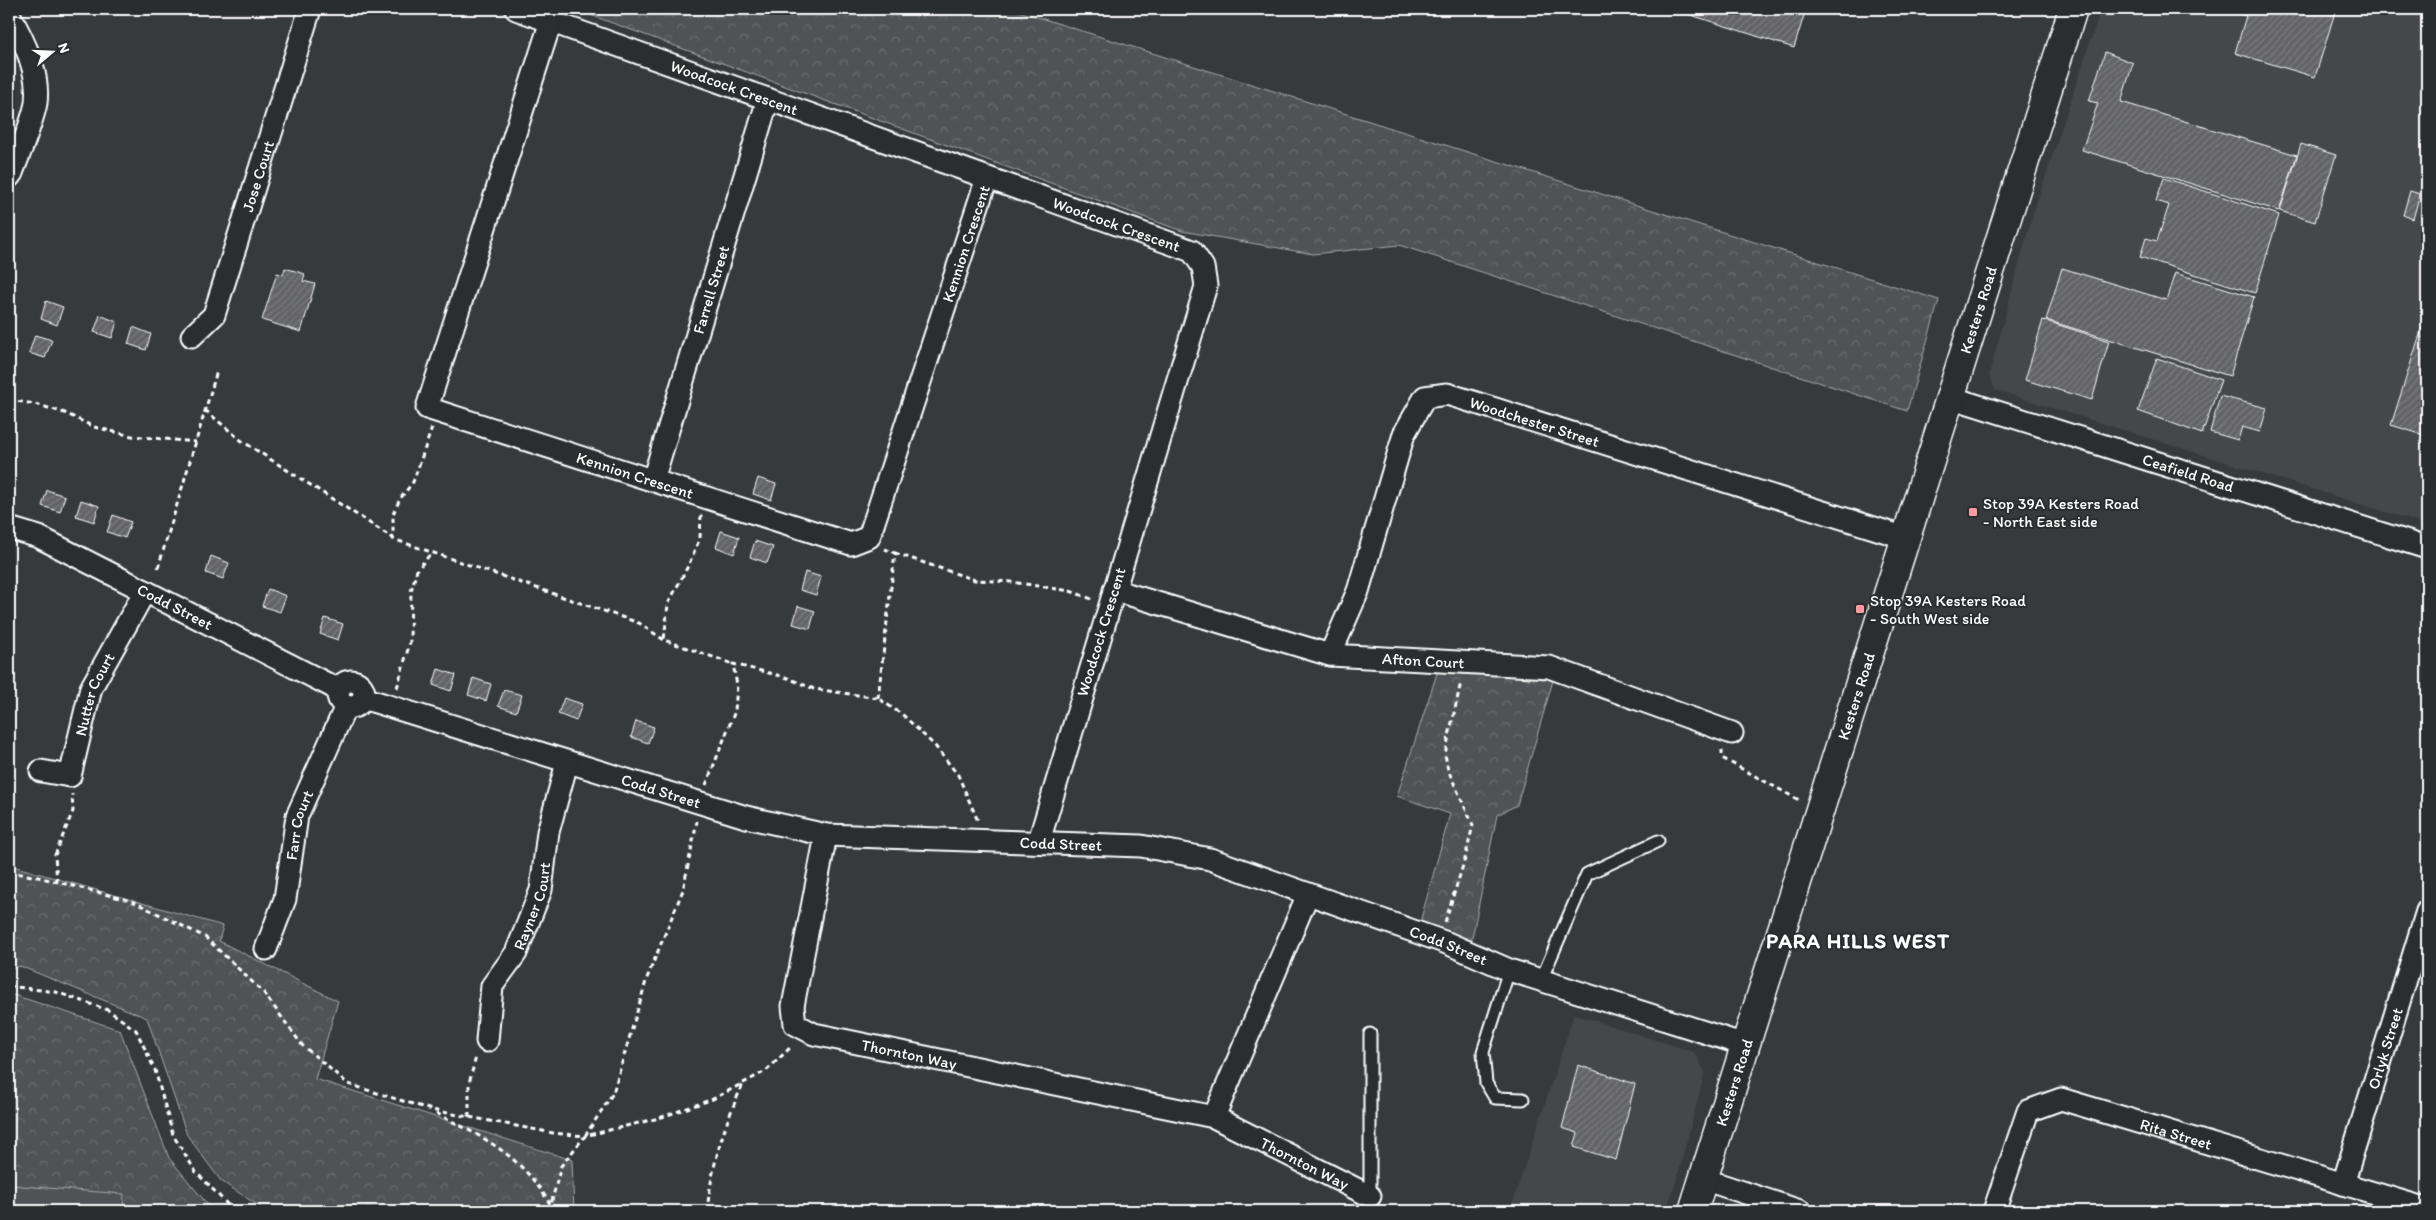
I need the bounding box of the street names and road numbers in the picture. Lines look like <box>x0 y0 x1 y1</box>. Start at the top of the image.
street label: Woodcock Crescent <box>668 56 801 119</box>
street label: Jose Court <box>238 138 278 214</box>
street label: Kennion Crescent <box>937 183 994 304</box>
street label: Woodcock Crescent <box>1050 193 1183 256</box>
street label: Farrell Street <box>688 243 733 336</box>
street label: Kesters Road <box>1955 264 2001 356</box>
street label: Woodchester Street <box>1467 392 1602 451</box>
street label: Kennion Crescent <box>574 447 696 502</box>
street label: Ceafield Road <box>2140 449 2237 496</box>
street label: Woodcock Crescent <box>1072 565 1130 699</box>
street label: Codd Street <box>134 579 216 633</box>
street label: Afton Court <box>1382 648 1465 672</box>
street label: Nutter Court <box>70 649 118 738</box>
street label: Kesters Road <box>1833 650 1879 742</box>
street label: Codd Street <box>619 769 703 812</box>
street label: Farr Court <box>281 787 317 861</box>
street label: Codd Street <box>1019 832 1102 854</box>
street label: Rayner Court <box>509 861 554 952</box>
street label: Codd Street <box>1407 921 1490 969</box>
street label: Orlyk Street <box>2363 1005 2406 1091</box>
street label: Thornton Way <box>860 1035 959 1073</box>
street label: Kesters Road <box>1711 1036 1756 1128</box>
street label: Rita Street <box>2138 1114 2214 1153</box>
street label: Thornton Way <box>1257 1133 1353 1194</box>

